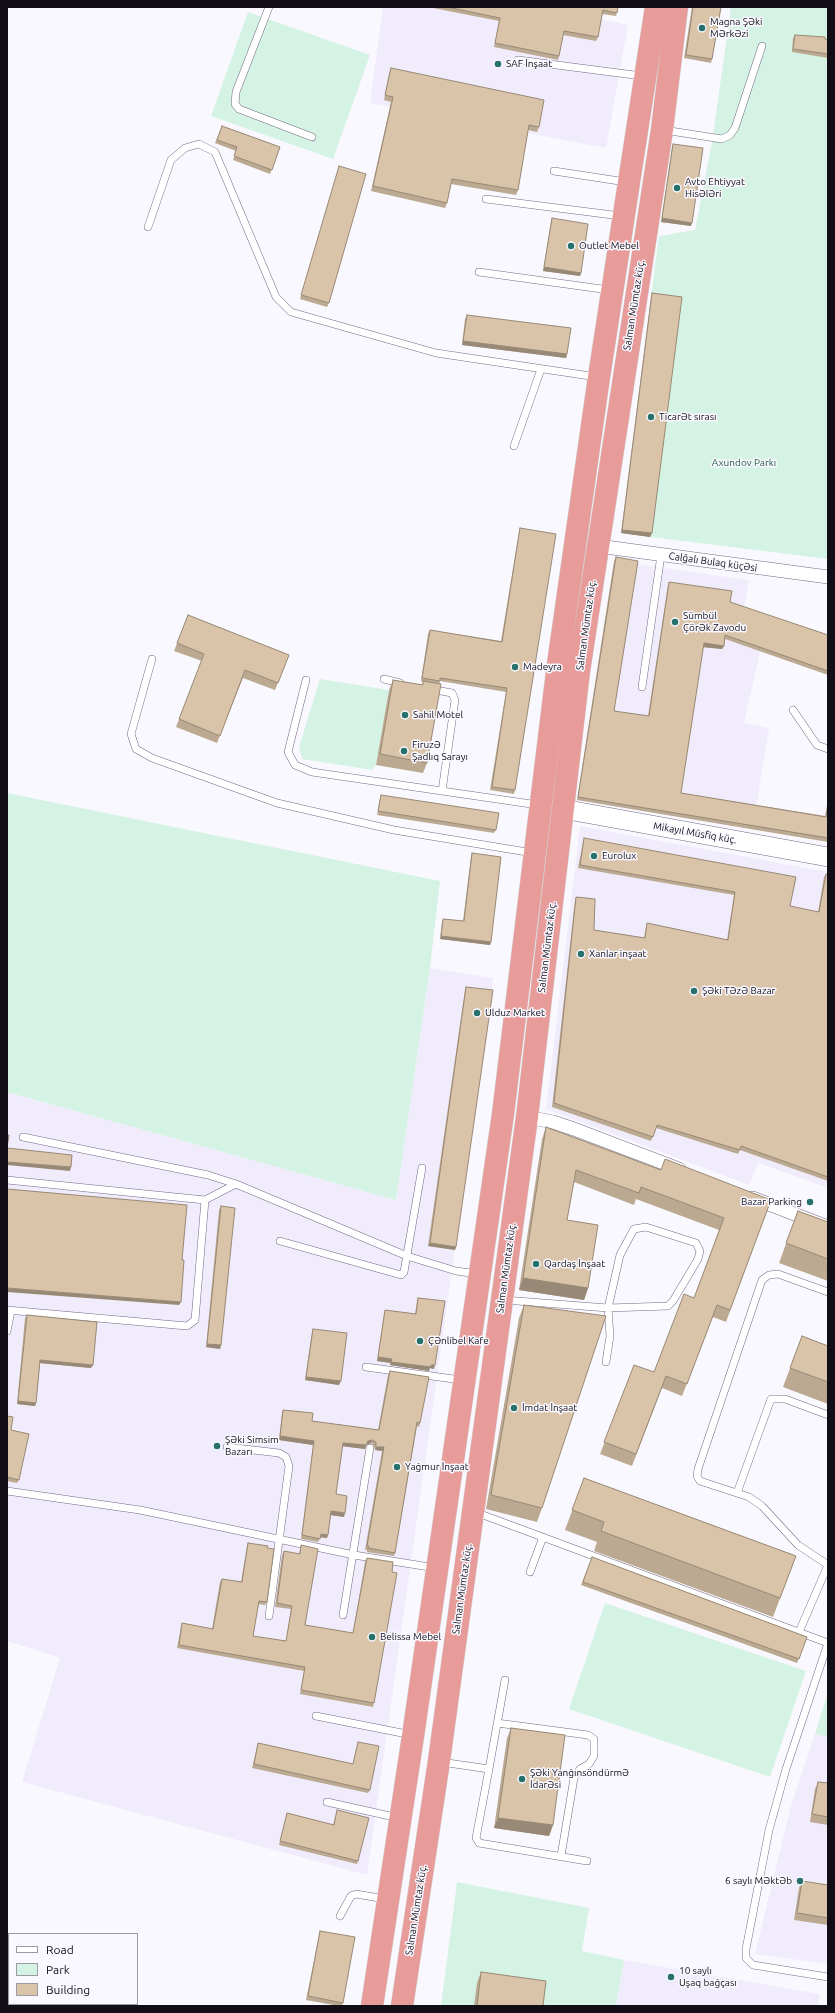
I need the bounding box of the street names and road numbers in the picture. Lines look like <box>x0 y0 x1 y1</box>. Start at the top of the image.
street label: Salman Mümtaz küç. <box>621 259 647 351</box>
street label: Calğalı Bulaq küçəsi <box>668 550 758 574</box>
street label: Salman Mümtaz küç. <box>574 579 598 671</box>
street label: Mikayıl Müsfiq küç. <box>652 820 738 846</box>
street label: Salman Mümtaz küç. <box>535 901 559 993</box>
street label: Salman Mümtaz küç. <box>494 1222 518 1314</box>
street label: Salman Mümtaz küç. <box>450 1543 474 1635</box>
street label: Salman Mümtaz küç. <box>403 1864 429 1956</box>

